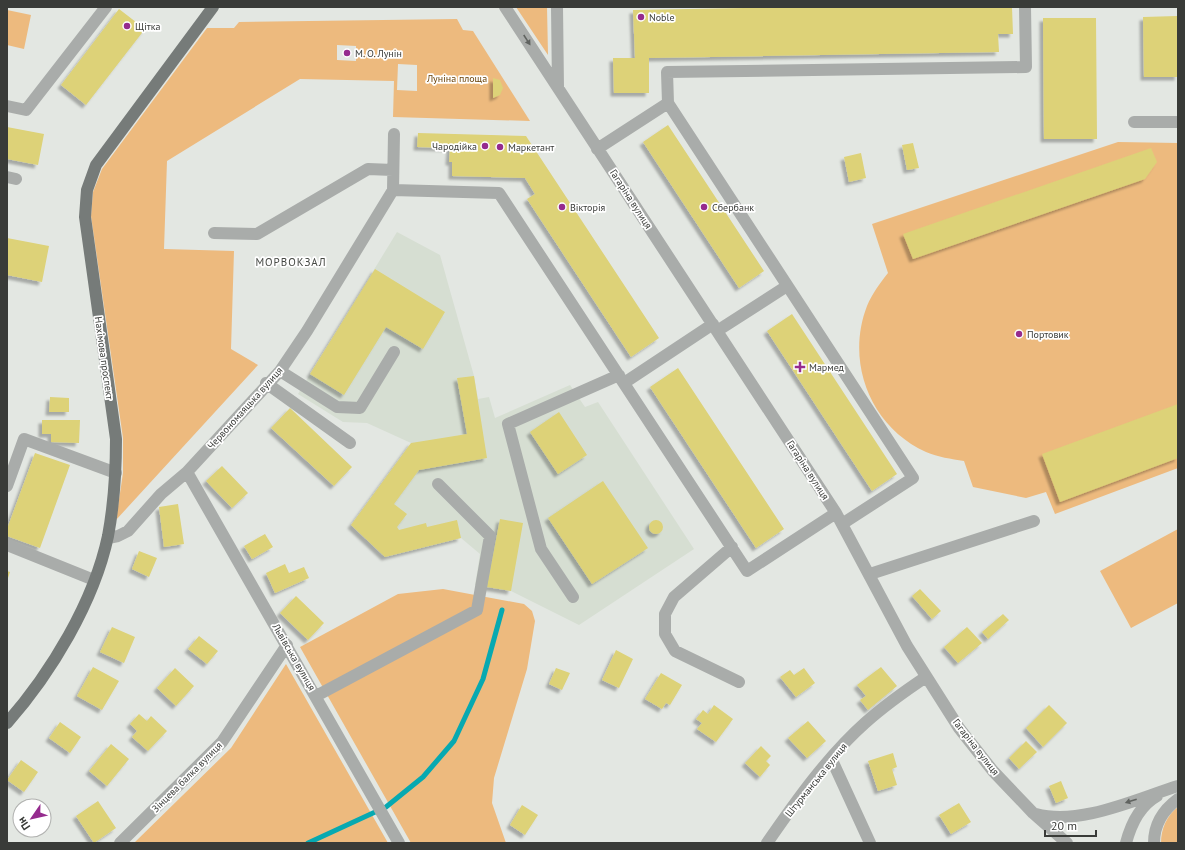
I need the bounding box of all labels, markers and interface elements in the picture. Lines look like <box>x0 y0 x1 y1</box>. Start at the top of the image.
place label: Noble <box>649 11 675 24</box>
marker: Noble <box>636 12 646 22</box>
place label: Щітка <box>135 20 161 33</box>
marker: Щітка <box>122 21 132 31</box>
one-way arrow <box>523 34 530 46</box>
place label: М. О. Лунін <box>355 47 402 60</box>
marker: М. О. Лунін <box>342 48 352 58</box>
park label: Луніна площа <box>426 72 487 85</box>
place label: Чародійка <box>432 140 477 153</box>
marker: Чародійка <box>480 141 490 151</box>
place label: Маркетант <box>508 141 554 154</box>
marker: Маркетант <box>495 142 505 152</box>
street label: Гагаріна вулиця <box>607 167 655 231</box>
place label: Вікторія <box>570 201 606 214</box>
place label: Сбербанк <box>712 201 754 214</box>
marker: Вікторія <box>557 202 567 212</box>
marker: Сбербанк <box>699 202 709 212</box>
district label: МОРВОКЗАЛ <box>255 255 327 269</box>
street label: Нахімова проспект <box>92 316 116 400</box>
place label: Портовик <box>1027 328 1069 341</box>
marker: Портовик <box>1014 329 1024 339</box>
marker: Мармед <box>794 361 806 373</box>
place label: Мармед <box>809 361 845 374</box>
street label: Червономаяцька вулиця <box>205 364 286 452</box>
street label: Гагаріна вулиця <box>784 438 832 502</box>
street label: Львівська вулиця <box>269 620 319 693</box>
street label: Гагаріна вулиця <box>950 716 1002 778</box>
street label: Зінцева балка вулиця <box>149 739 225 815</box>
street label: Штурманська вулиця <box>782 740 850 820</box>
north arrow <box>12 798 52 838</box>
one-way arrow <box>1125 798 1137 804</box>
scale bar <box>1045 812 1096 838</box>
text: Пн <box>14 814 33 833</box>
text: 20 m <box>1051 818 1077 833</box>

